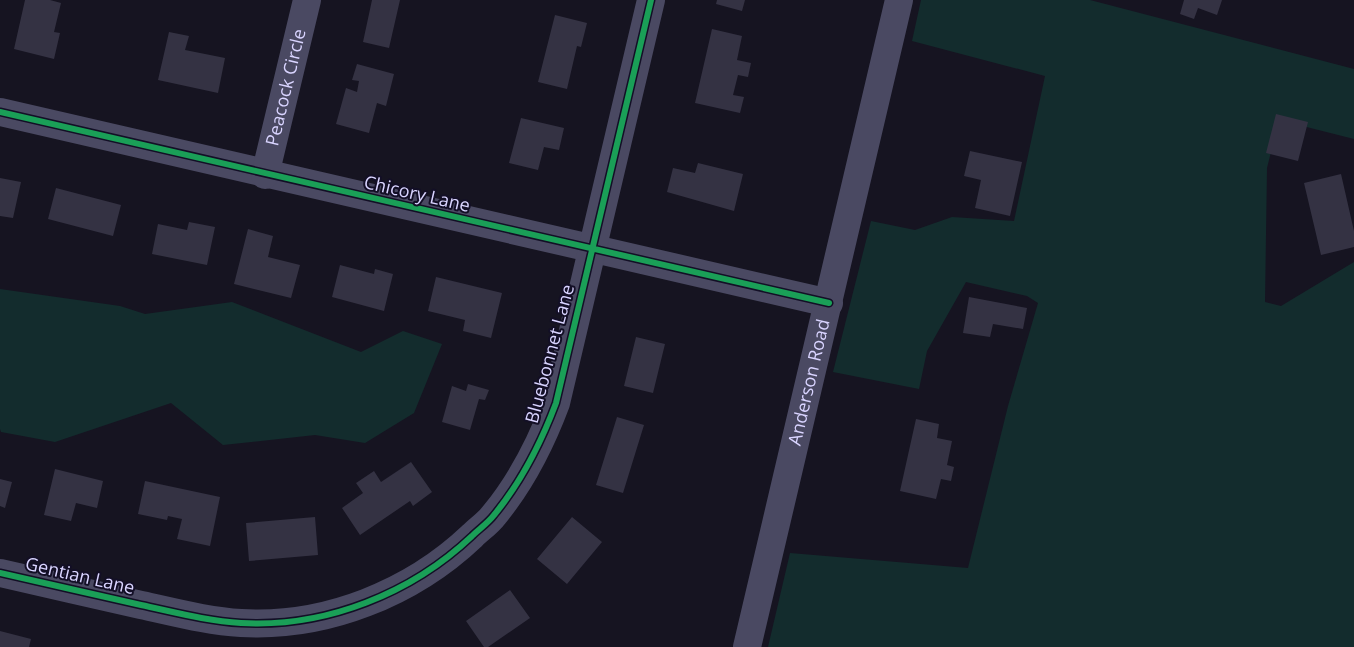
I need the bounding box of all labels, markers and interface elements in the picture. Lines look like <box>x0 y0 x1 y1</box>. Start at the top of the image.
street label: Peacock Circle <box>259 26 311 148</box>
street label: Chicory Lane <box>362 169 473 217</box>
street label: Bluebonnet Lane <box>519 282 579 426</box>
street label: Anderson Road <box>782 316 835 448</box>
street label: Gentian Lane <box>23 551 137 599</box>

